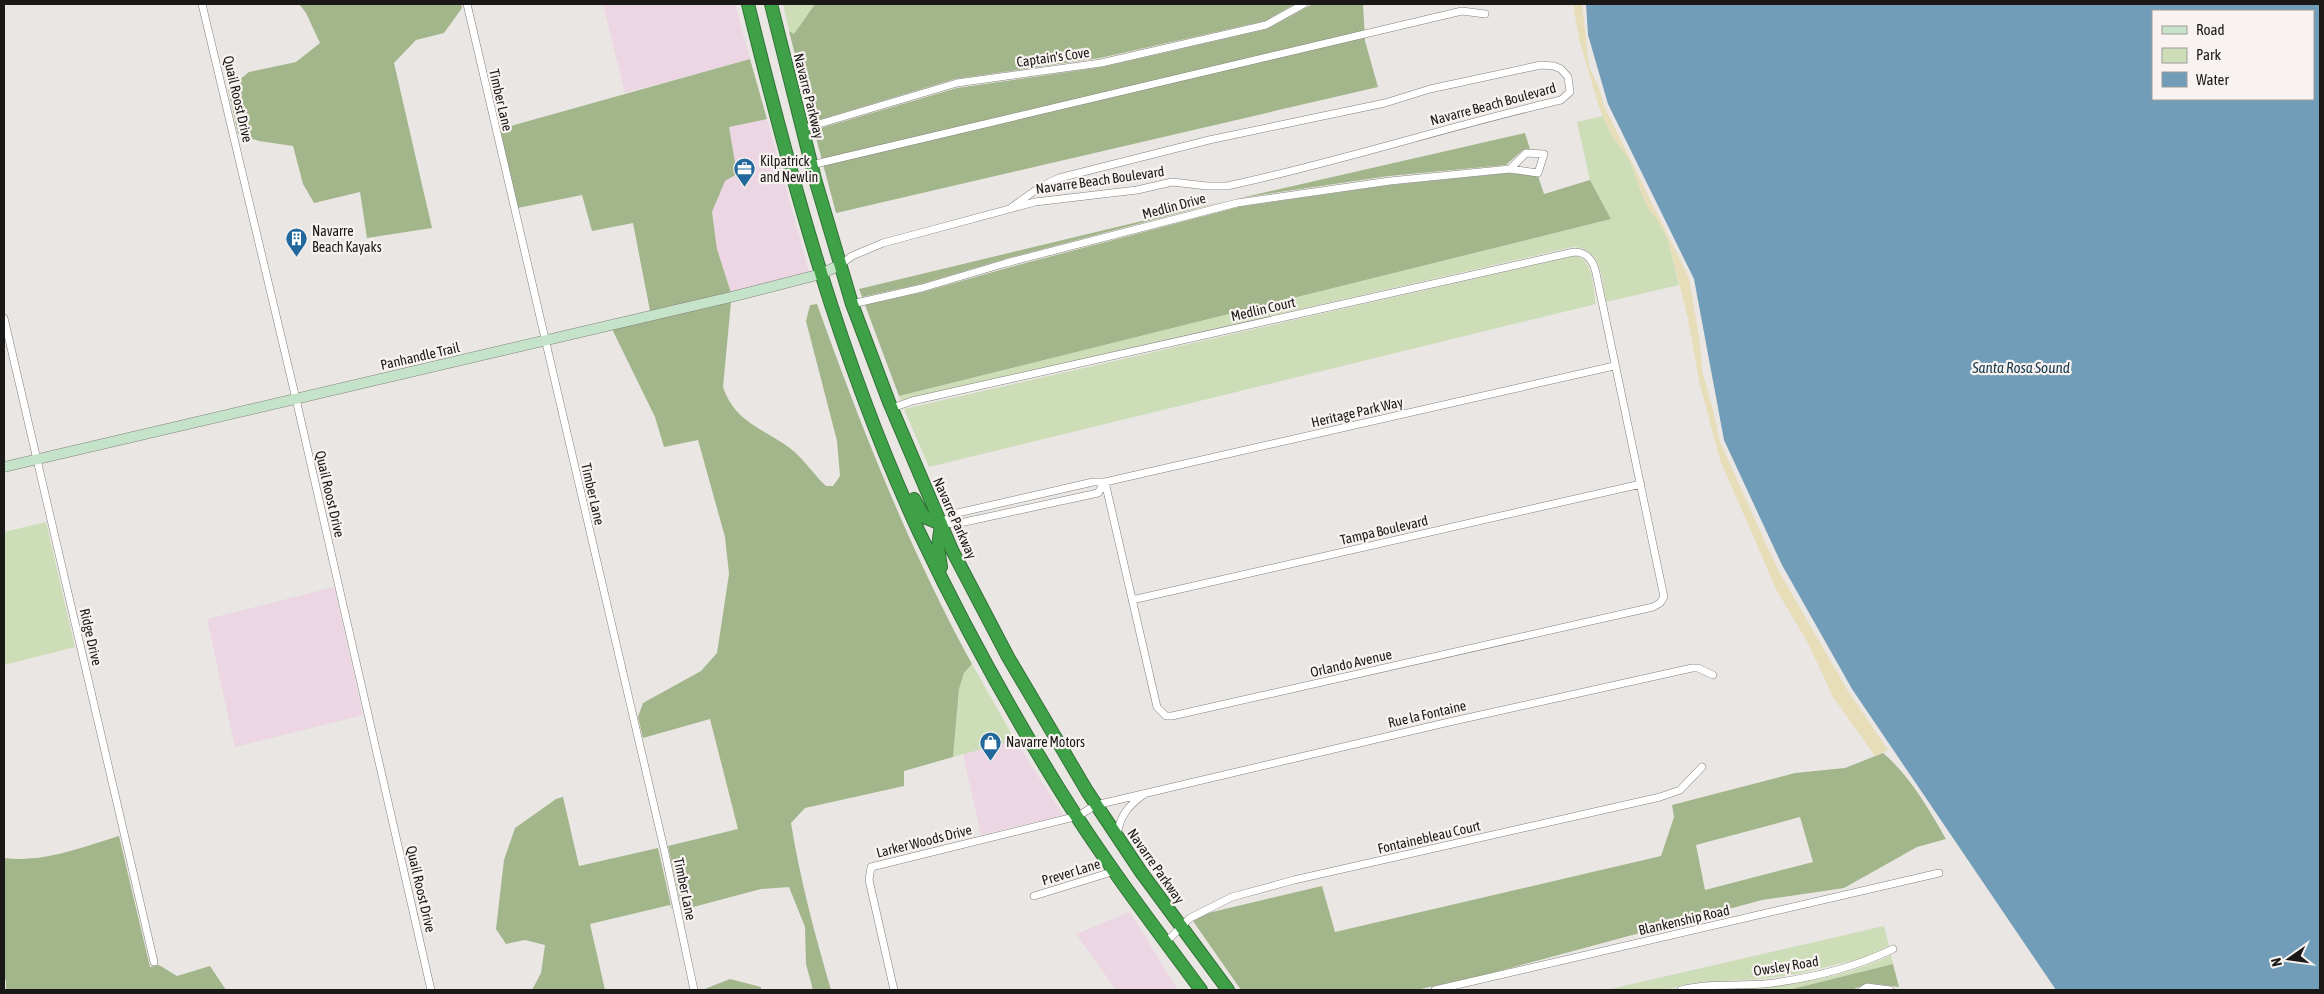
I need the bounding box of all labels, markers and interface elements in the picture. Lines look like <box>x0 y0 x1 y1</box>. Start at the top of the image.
legend <box>2152 10 2314 100</box>
text: Road <box>2196 21 2225 38</box>
street label: Captain's Cove <box>1015 44 1091 70</box>
text: Park <box>2196 46 2221 63</box>
street label: Navarre Parkway <box>791 52 827 141</box>
street label: Quail Roost Drive <box>220 54 256 144</box>
street label: Timber Lane <box>486 67 516 133</box>
text: Water <box>2196 71 2229 88</box>
street label: Navarre Beach Boulevard <box>1428 80 1558 128</box>
place label: Kilpatrick and Newlin <box>760 153 818 185</box>
office icon: Kilpatrick and Newlin <box>732 157 756 188</box>
street label: Navarre Beach Boulevard <box>1035 163 1165 197</box>
street label: Medlin Drive <box>1140 190 1208 222</box>
place label: Navarre Beach Kayaks <box>312 223 382 255</box>
building icon: Navarre Beach Kayaks <box>284 227 308 258</box>
street label: Medlin Court <box>1229 294 1297 324</box>
street label: Panhandle Trail <box>379 339 462 373</box>
water label: Santa Rosa Sound <box>1971 359 2070 376</box>
street label: Heritage Park Way <box>1310 394 1405 430</box>
street label: Quail Roost Drive <box>312 449 348 539</box>
street label: Timber Lane <box>578 461 608 527</box>
street label: Navarre Parkway <box>930 475 980 561</box>
street label: Tampa Boulevard <box>1339 512 1429 548</box>
street label: Ridge Drive <box>77 607 105 667</box>
street label: Orlando Avenue <box>1309 646 1393 680</box>
street label: Rue la Fontaine <box>1386 697 1468 731</box>
shop icon: Navarre Motors <box>978 730 1002 761</box>
place label: Navarre Motors <box>1006 734 1085 750</box>
street label: Fontainebleau Court <box>1376 817 1482 857</box>
street label: Larker Woods Drive <box>875 821 973 861</box>
street label: Navarre Parkway <box>1124 826 1188 907</box>
street label: Quail Roost Drive <box>403 844 439 934</box>
street label: Timber Lane <box>671 856 699 922</box>
street label: Prever Lane <box>1040 856 1102 888</box>
street label: Blankenship Road <box>1637 902 1731 938</box>
north arrow <box>2264 934 2314 984</box>
street label: Owsley Road <box>1752 953 1820 979</box>
text: N <box>2268 956 2285 968</box>

